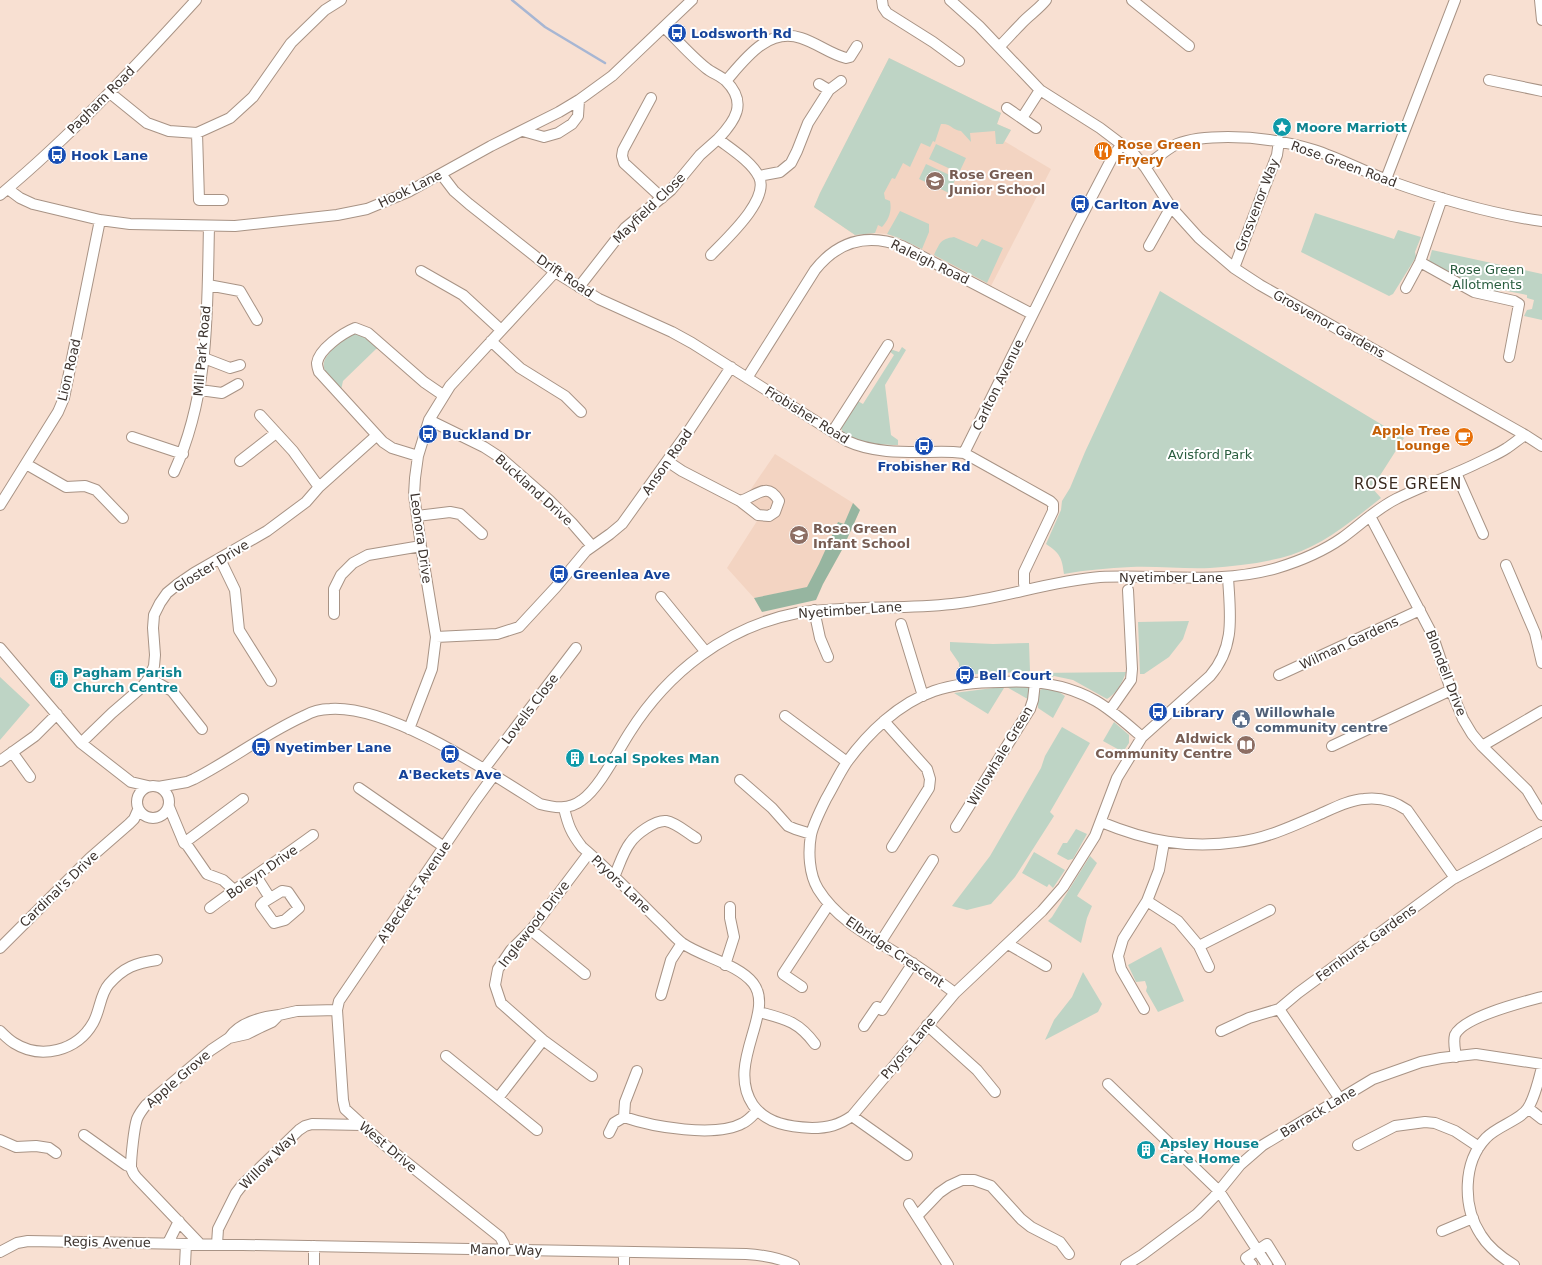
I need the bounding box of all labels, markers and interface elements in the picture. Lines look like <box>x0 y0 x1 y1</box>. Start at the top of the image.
bus stop icon: Lodsworth Rd <box>666 22 688 44</box>
place label: Lodsworth Rd <box>691 26 792 41</box>
street label: Pagham Road <box>64 63 138 137</box>
place icon: Moore Marriott <box>1271 116 1293 138</box>
place label: Moore Marriott <box>1296 120 1407 135</box>
place label: Rose Green Fryery <box>1117 137 1201 167</box>
street label: Rose Green Road <box>1289 138 1399 190</box>
restaurant icon: Rose Green Fryery <box>1092 140 1114 162</box>
bus stop icon: Hook Lane <box>46 144 68 166</box>
place label: Hook Lane <box>71 148 148 163</box>
street label: Grosvenor Way <box>1232 156 1282 254</box>
street label: Hook Lane <box>376 167 444 211</box>
place label: Rose Green Junior School <box>948 167 1045 197</box>
street label: Mayfield Close <box>610 170 688 246</box>
school or university icon: Rose Green Junior School <box>924 170 946 192</box>
bus stop icon: Carlton Ave <box>1069 193 1091 215</box>
place label: Carlton Ave <box>1094 197 1179 212</box>
street label: Raleigh Road <box>888 237 972 287</box>
street label: Drift Road <box>534 252 596 300</box>
park label: Rose Green Allotments <box>1450 262 1524 292</box>
street label: Grosvenor Gardens <box>1270 287 1388 361</box>
street label: Mill Park Road <box>191 305 213 397</box>
street label: Lion Road <box>55 337 83 403</box>
street label: Carlton Avenue <box>969 337 1027 433</box>
street label: Frobisher Road <box>762 383 852 447</box>
bus stop icon: Buckland Dr <box>417 423 439 445</box>
place label: Apple Tree Lounge <box>1372 423 1450 453</box>
street label: Anson Road <box>639 426 695 498</box>
cafe icon: Apple Tree Lounge <box>1453 426 1475 448</box>
place label: Buckland Dr <box>442 427 532 442</box>
bus stop icon: Frobisher Rd <box>913 435 935 457</box>
park label: Avisford Park <box>1168 447 1253 462</box>
street label: Buckland Drive <box>492 451 576 529</box>
place label: Frobisher Rd <box>877 459 971 474</box>
district label: ROSE GREEN <box>1354 475 1462 493</box>
street label: Leonora Drive <box>407 492 435 584</box>
place label: Rose Green Infant School <box>813 521 910 551</box>
school or university icon: Rose Green Infant School <box>788 524 810 546</box>
street label: Gloster Drive <box>171 537 251 595</box>
bus stop icon: Greenlea Ave <box>548 563 570 585</box>
place label: Greenlea Ave <box>573 567 671 582</box>
street label: Nyetimber Lane <box>1119 570 1223 585</box>
street label: Nyetimber Lane <box>798 599 902 621</box>
street label: Wilman Gardens <box>1297 613 1401 672</box>
street label: Blondell Drive <box>1423 628 1469 718</box>
bus stop icon: Bell Court <box>954 664 976 686</box>
place label: Pagham Parish Church Centre <box>73 665 182 695</box>
building icon: Pagham Parish Church Centre <box>48 668 70 690</box>
place label: Bell Court <box>979 668 1052 683</box>
street label: Lovells Close <box>499 671 561 747</box>
bus stop icon: Library <box>1147 701 1169 723</box>
street label: Willowhale Green <box>964 704 1036 808</box>
place label: Library <box>1172 705 1225 720</box>
place label: Willowhale community centre <box>1255 705 1388 735</box>
public building icon: Willowhale community centre <box>1230 708 1252 730</box>
place label: Aldwick Community Centre <box>1095 731 1232 761</box>
library icon: Aldwick Community Centre <box>1235 734 1257 756</box>
bus stop icon: Nyetimber Lane <box>250 736 272 758</box>
place label: Nyetimber Lane <box>275 740 392 755</box>
bus stop icon: A'Beckets Ave <box>439 743 461 765</box>
building icon: Local Spokes Man <box>564 747 586 769</box>
place label: Local Spokes Man <box>589 751 720 766</box>
place label: A'Beckets Ave <box>399 767 502 782</box>
street label: A'Becket's Avenue <box>374 838 454 946</box>
street label: Boleyn Drive <box>224 842 300 902</box>
street label: Cardinal's Drive <box>17 848 101 930</box>
street label: Pryors Lane <box>588 852 654 916</box>
street label: Inglewood Drive <box>496 878 572 970</box>
street label: Fernhurst Gardens <box>1313 901 1419 984</box>
street label: Elbridge Crescent <box>843 914 947 990</box>
street label: Pryors Lane <box>878 1014 938 1082</box>
street label: Apple Grove <box>143 1047 213 1111</box>
street label: Barrack Lane <box>1277 1084 1359 1140</box>
street label: West Drive <box>356 1119 420 1175</box>
street label: Willow Way <box>237 1129 300 1192</box>
place label: Apsley House Care Home <box>1160 1136 1259 1166</box>
building icon: Apsley House Care Home <box>1135 1139 1157 1161</box>
street label: Regis Avenue <box>63 1234 151 1250</box>
street label: Manor Way <box>470 1242 543 1258</box>

